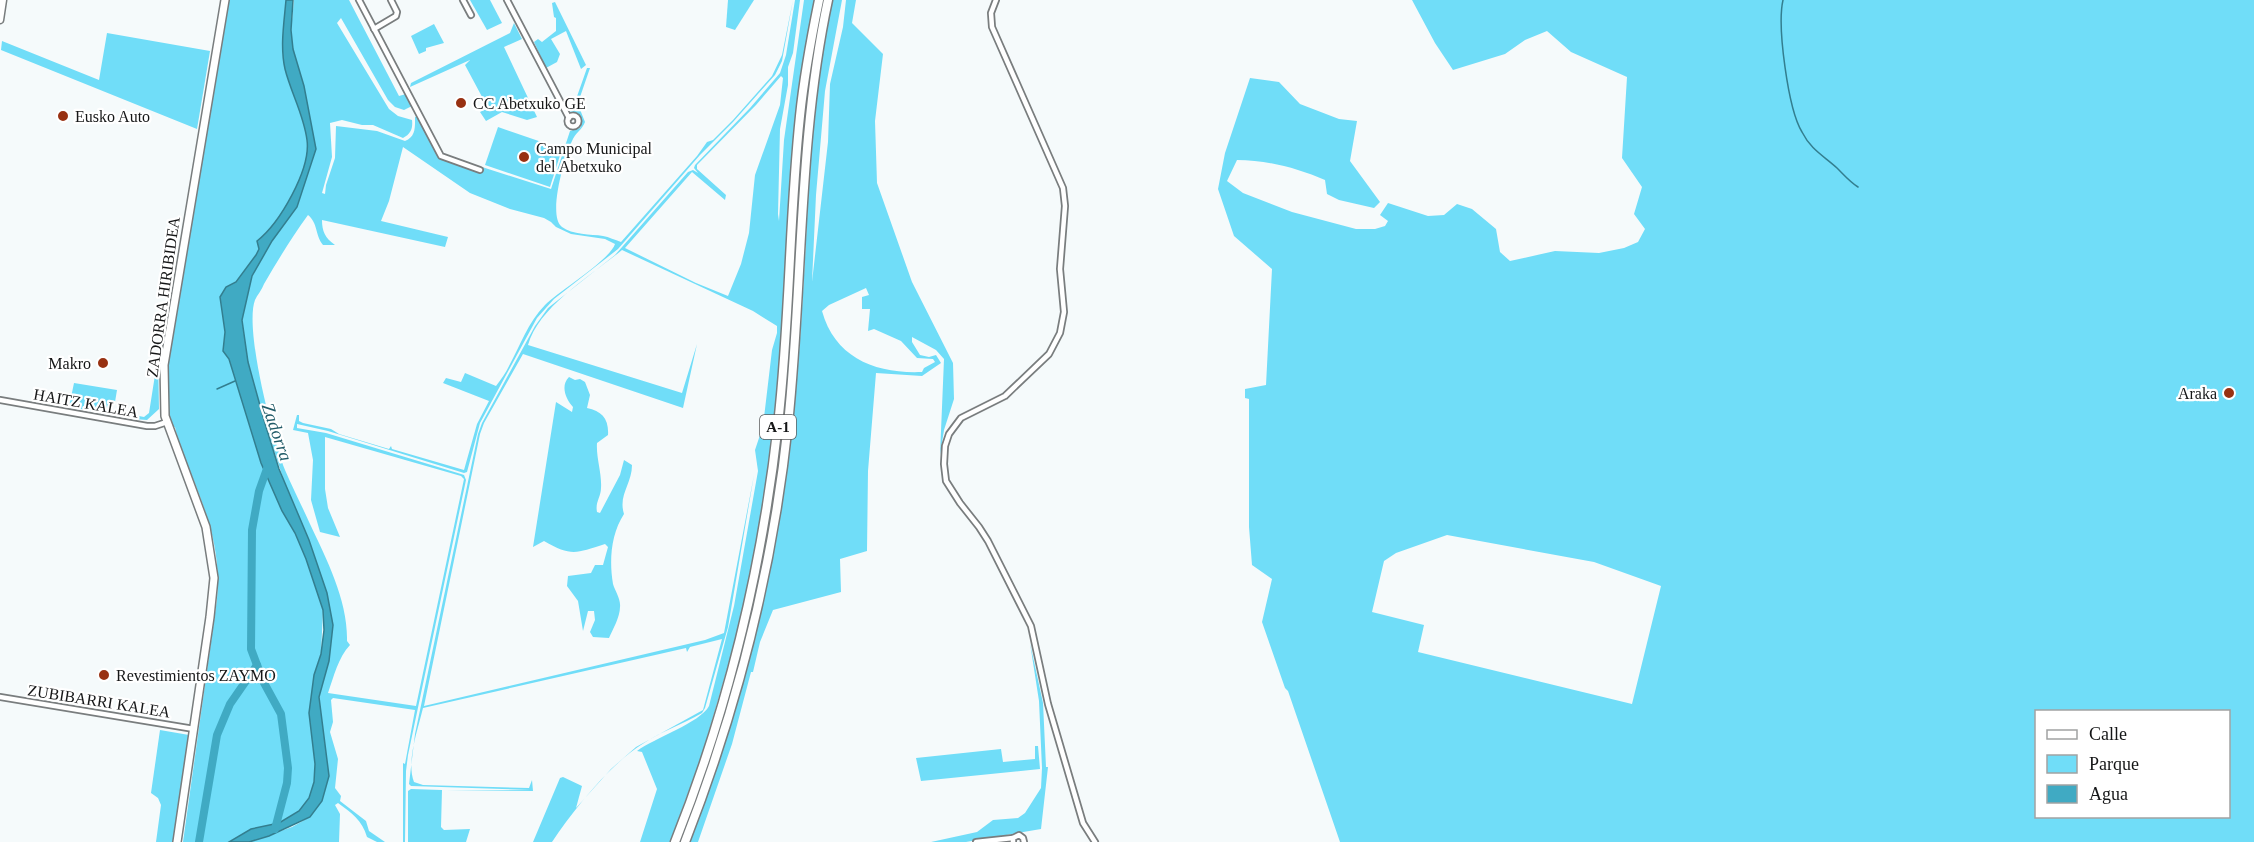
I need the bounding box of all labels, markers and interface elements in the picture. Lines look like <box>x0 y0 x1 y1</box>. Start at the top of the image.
place label: CC Abetxuko GE <box>473 95 586 112</box>
marker: CC Abetxuko GE <box>454 96 468 110</box>
place label: Eusko Auto <box>75 108 150 125</box>
marker: Eusko Auto <box>56 109 70 123</box>
place label: Campo Municipal del Abetxuko <box>536 140 653 175</box>
marker: Campo Municipal del Abetxuko <box>517 150 531 164</box>
street label: ZADORRA HIRIBIDEA <box>143 215 183 379</box>
place label: Makro <box>48 355 91 372</box>
marker: Makro <box>96 356 110 370</box>
street label: HAITZ KALEA <box>32 385 140 421</box>
place label: Araka <box>2178 385 2217 402</box>
marker: Araka <box>2222 386 2236 400</box>
water label: Zadorra <box>258 400 296 464</box>
road number: A-1 <box>760 415 796 439</box>
place label: Revestimientos ZAYMO <box>116 667 276 684</box>
marker: Revestimientos ZAYMO <box>97 668 111 682</box>
street label: ZUBIBARRI KALEA <box>26 681 172 721</box>
legend <box>2035 710 2230 818</box>
text: Calle <box>2089 724 2127 744</box>
text: Parque <box>2089 754 2139 774</box>
text: Agua <box>2089 784 2128 804</box>

